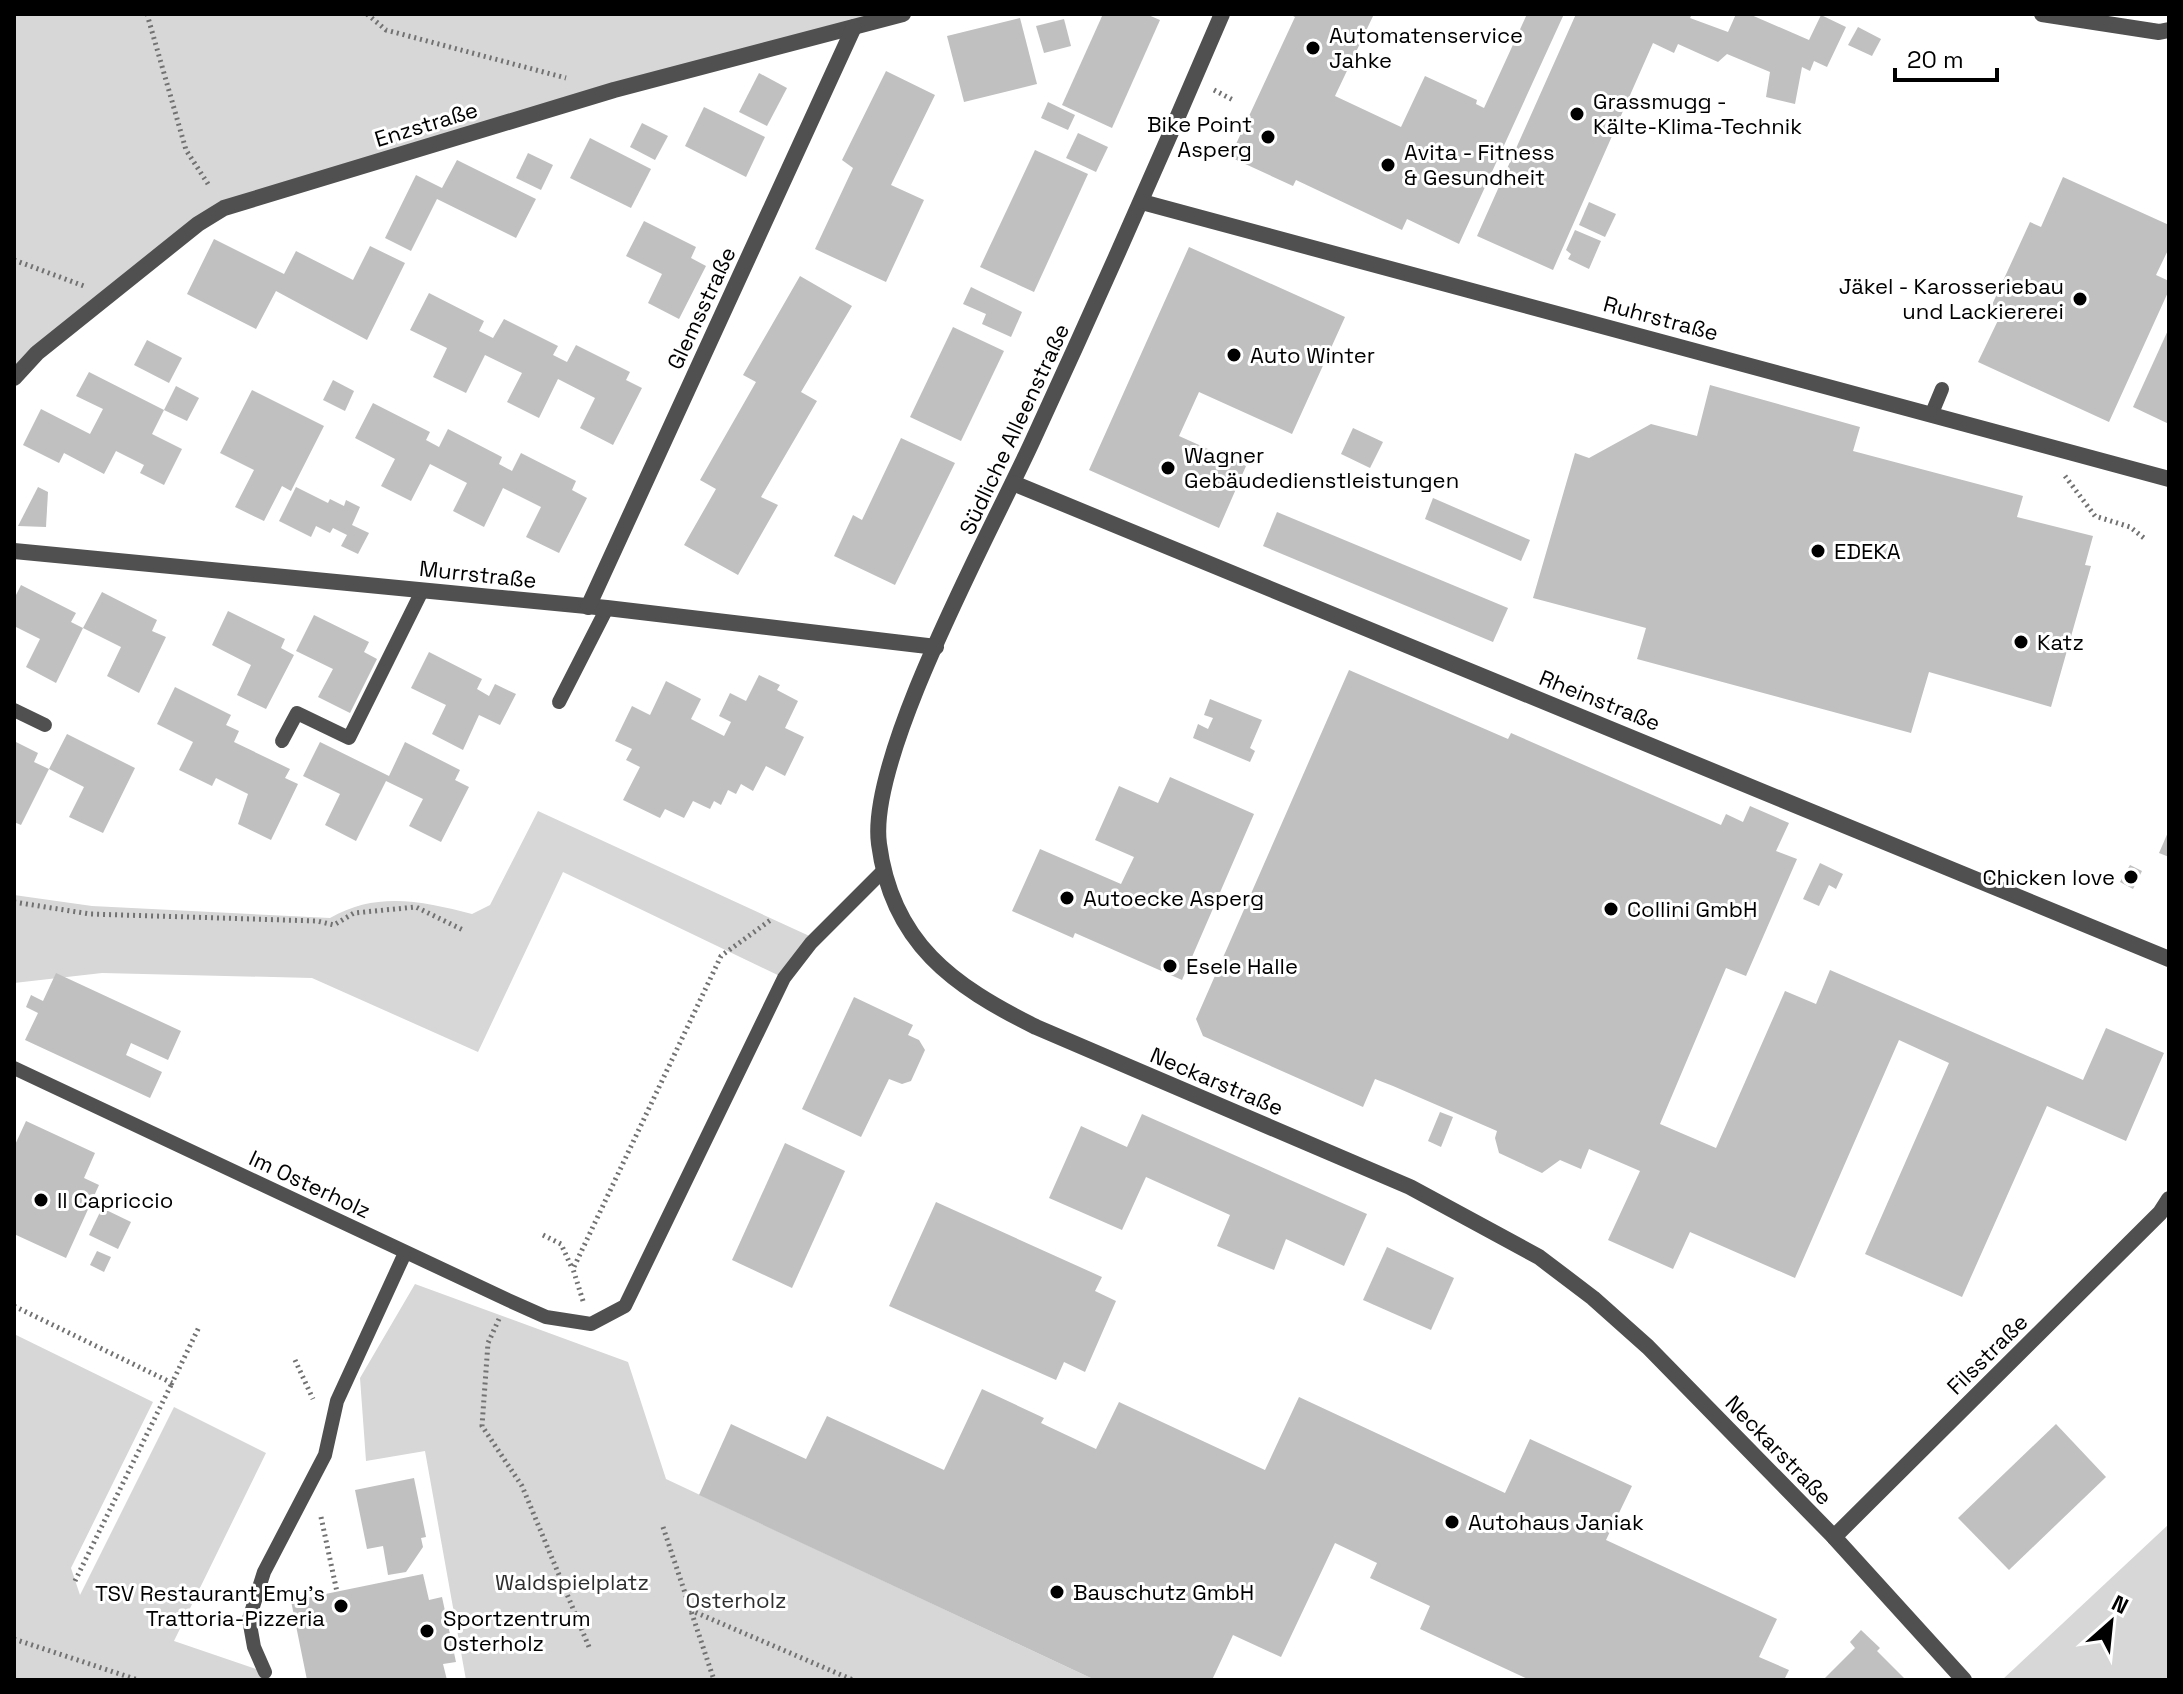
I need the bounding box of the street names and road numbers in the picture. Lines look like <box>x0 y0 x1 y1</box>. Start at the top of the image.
street label: Enzstraße <box>371 95 481 153</box>
street label: Glemsstraße <box>660 242 742 374</box>
street label: Ruhrstraße <box>1600 289 1722 347</box>
street label: Südliche Alleenstraße <box>953 319 1075 539</box>
street label: Murrstraße <box>418 554 538 594</box>
street label: Rheinstraße <box>1535 663 1665 737</box>
street label: Neckarstraße <box>1146 1040 1288 1122</box>
street label: Im Osterholz <box>245 1144 375 1224</box>
street label: Filsstraße <box>1941 1308 2033 1400</box>
street label: Neckarstraße <box>1720 1389 1838 1511</box>

